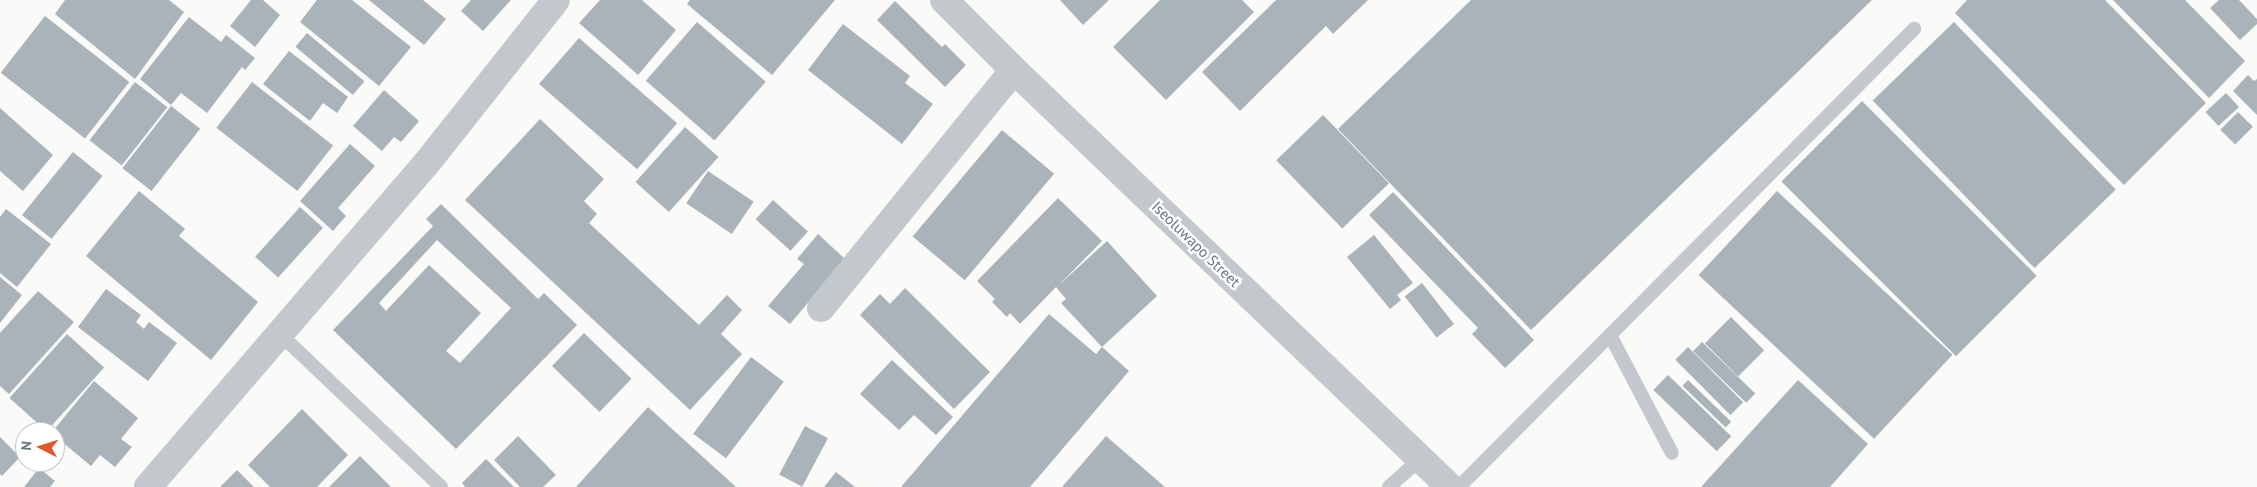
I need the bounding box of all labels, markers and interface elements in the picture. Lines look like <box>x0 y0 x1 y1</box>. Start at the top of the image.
street label: Iseoluwapo Street <box>1148 197 1244 291</box>
north arrow <box>15 422 65 472</box>
text: N <box>17 440 35 451</box>

